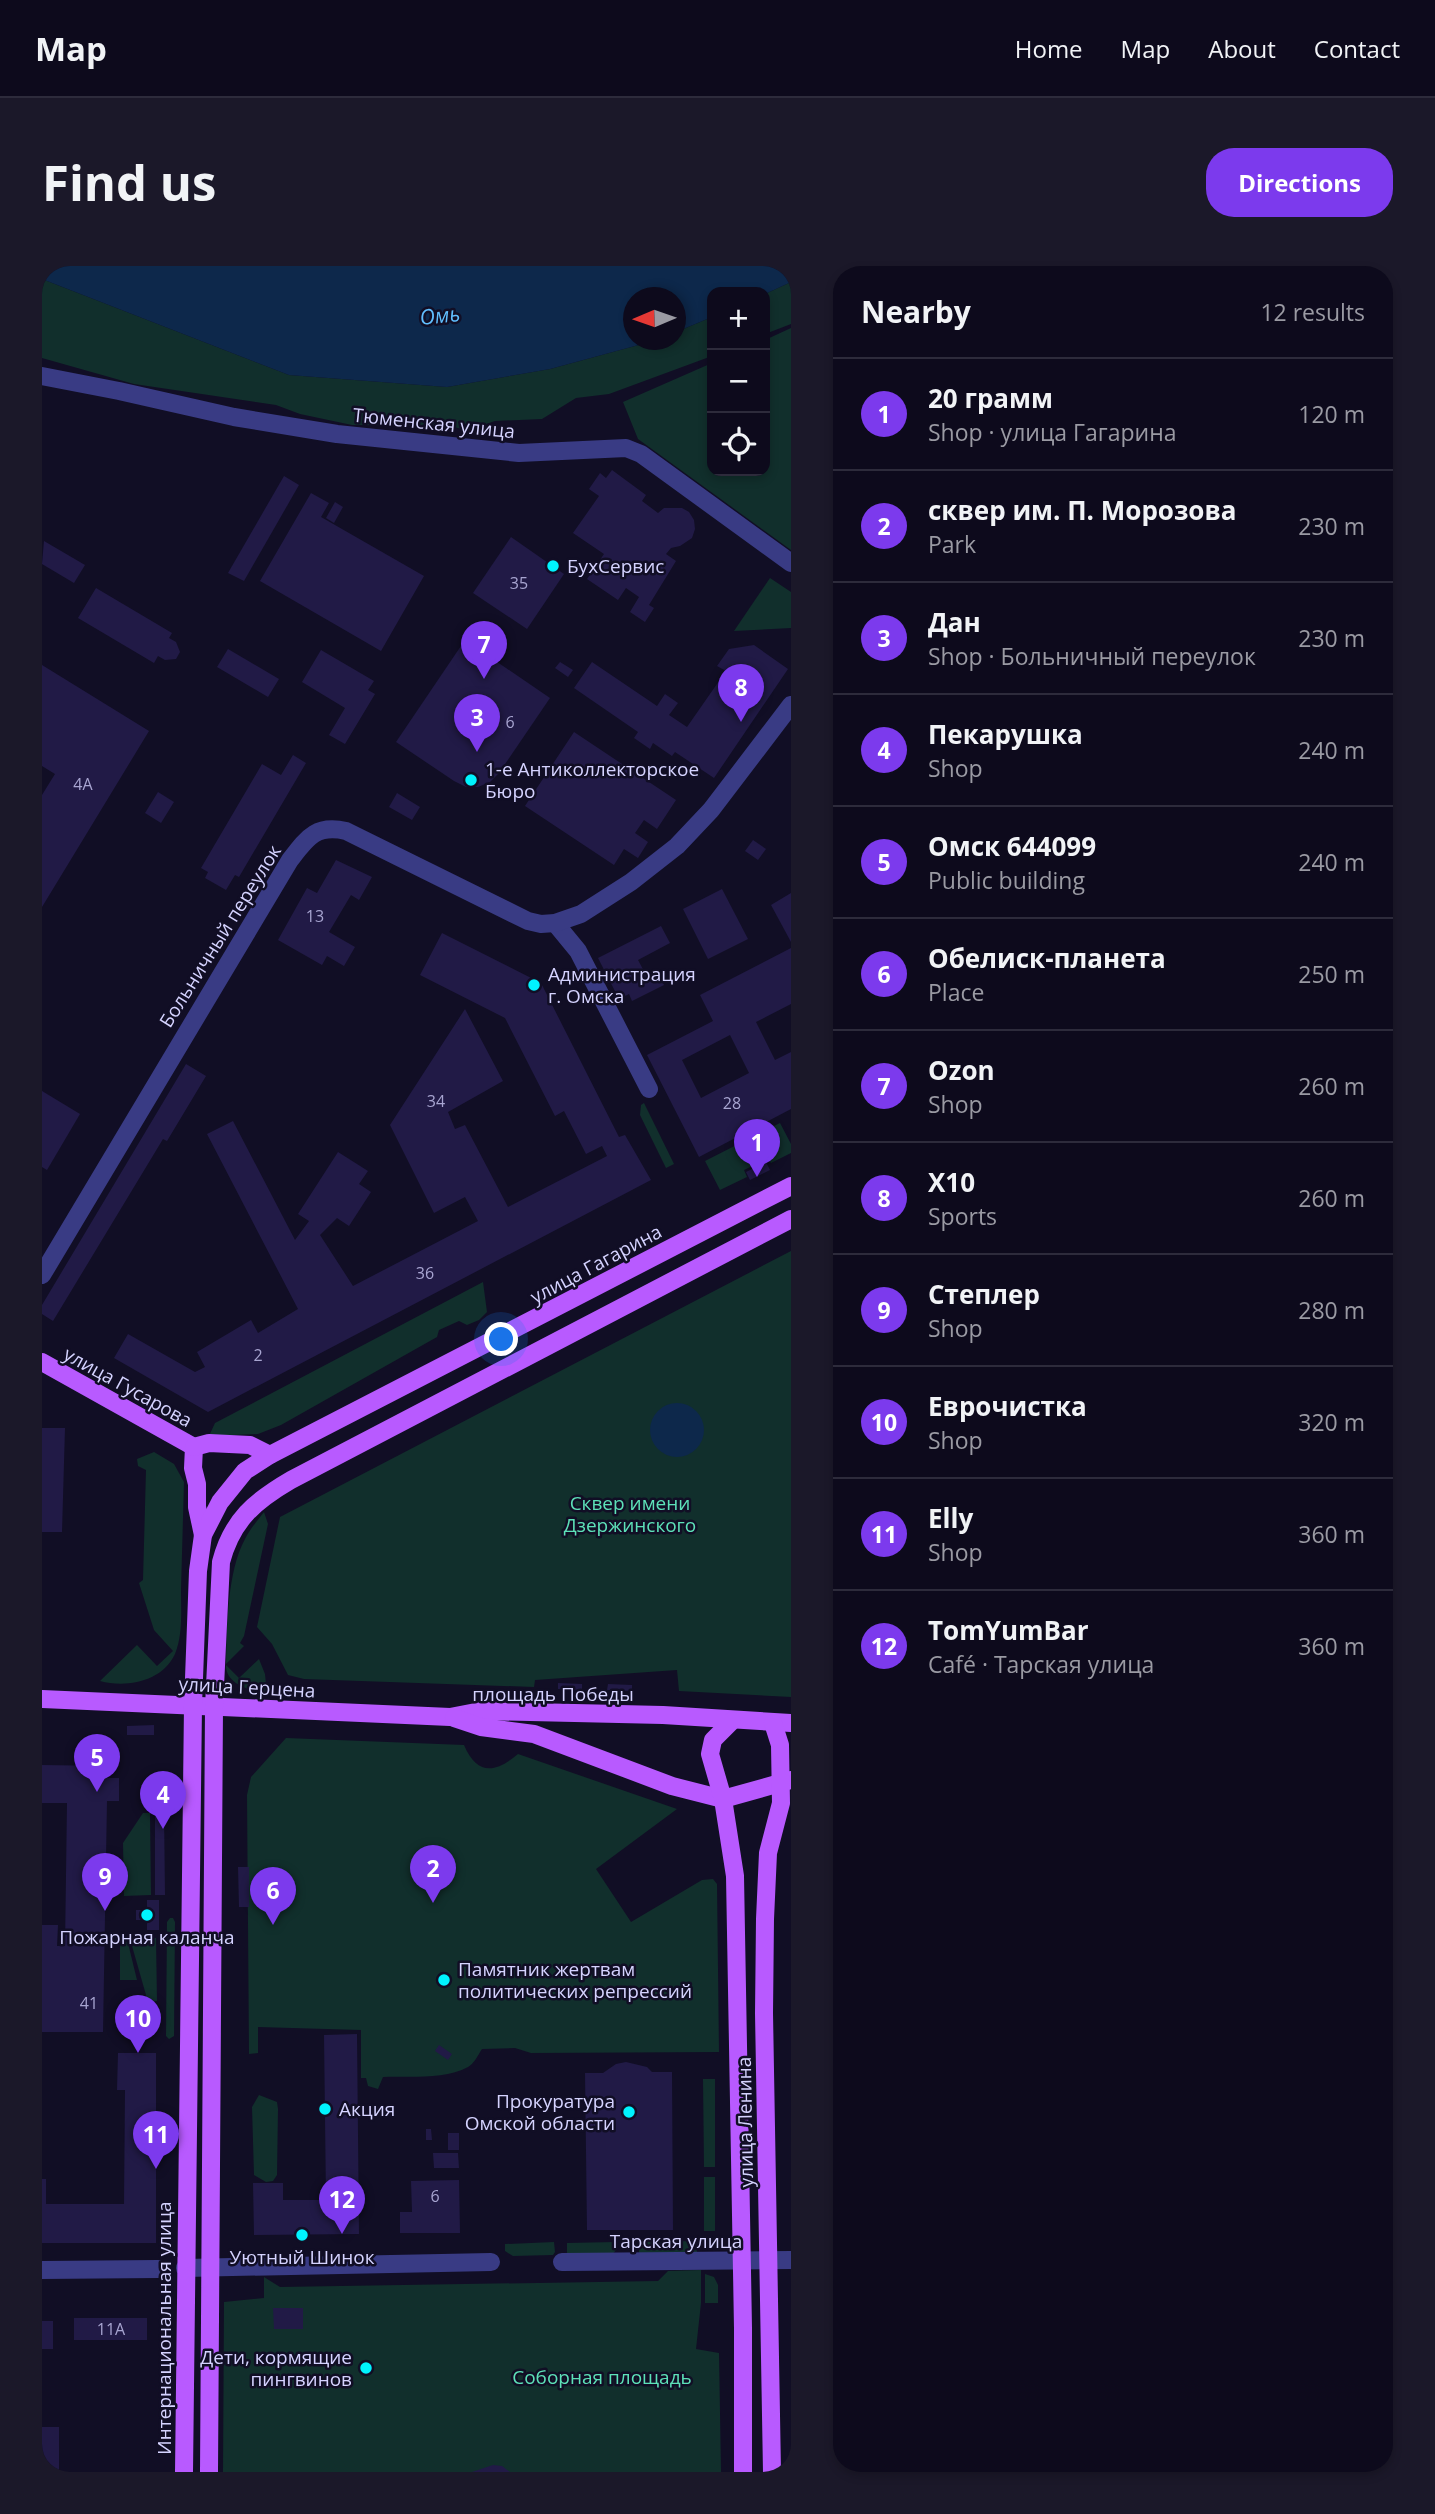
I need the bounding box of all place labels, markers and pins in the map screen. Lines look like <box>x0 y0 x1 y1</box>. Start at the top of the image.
place label: БухСервис <box>567 553 664 579</box>
marker: БухСервис <box>545 558 561 574</box>
pin: 7 <box>461 621 507 679</box>
pin: 8 <box>718 664 764 722</box>
pin: 3 <box>454 694 500 752</box>
place label: 1-е Антиколлекторское Бюро <box>485 756 699 804</box>
marker: 1-е Антиколлекторское Бюро <box>463 772 479 788</box>
place label: Администрация г. Омска <box>548 961 696 1009</box>
marker: Администрация г. Омска <box>526 977 542 993</box>
pin: 1 <box>734 1119 780 1177</box>
pin: 5 <box>74 1734 120 1792</box>
pin: 4 <box>140 1771 186 1829</box>
pin: 2 <box>410 1845 456 1903</box>
pin: 9 <box>82 1853 128 1911</box>
pin: 6 <box>250 1867 296 1925</box>
marker: Пожарная каланча <box>139 1907 155 1923</box>
place label: Пожарная каланча <box>59 1924 235 1950</box>
place label: Памятник жертвам политических репрессий <box>458 1956 692 2004</box>
marker: Памятник жертвам политических репрессий <box>436 1972 452 1988</box>
pin: 10 <box>115 1995 161 2053</box>
place label: Прокуратура Омской области <box>465 2088 615 2136</box>
place label: Акция <box>339 2096 395 2122</box>
marker: Акция <box>317 2101 333 2117</box>
marker: Прокуратура Омской области <box>621 2104 637 2120</box>
pin: 11 <box>133 2111 179 2169</box>
pin: 12 <box>319 2176 365 2234</box>
marker: Уютный Шинок <box>294 2227 310 2243</box>
place label: Уютный Шинок <box>229 2244 375 2270</box>
place label: Дети, кормящие пингвинов <box>200 2344 352 2392</box>
marker: Дети, кормящие пингвинов <box>358 2360 374 2376</box>

